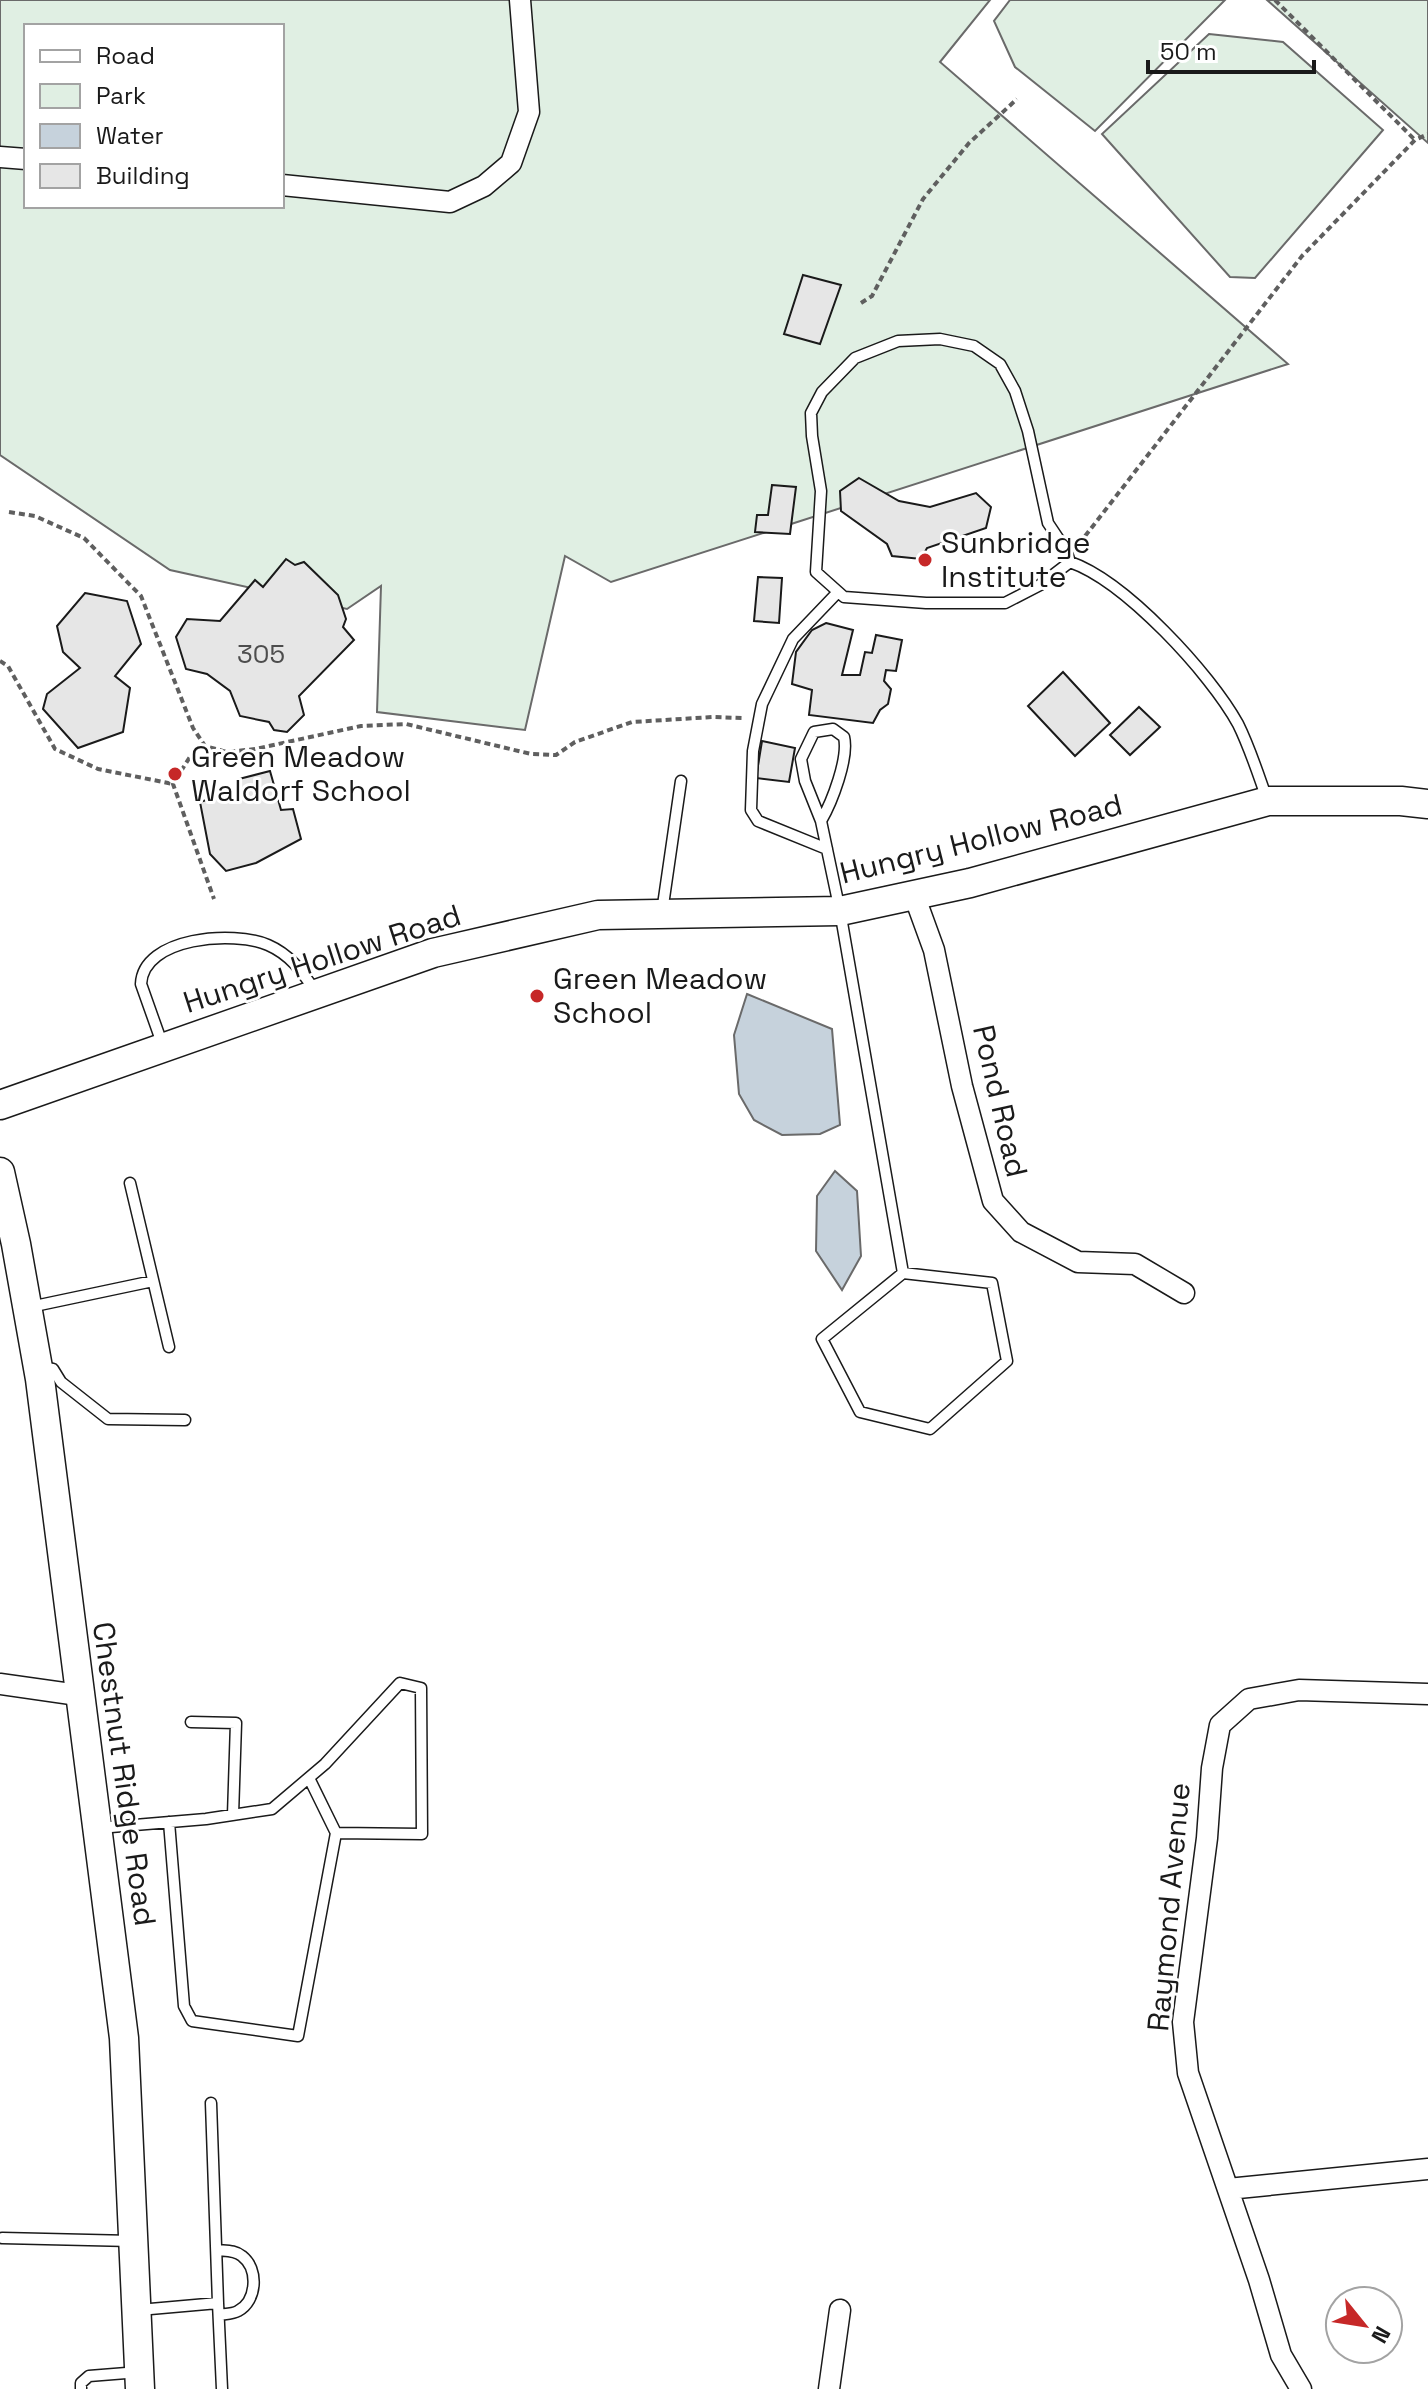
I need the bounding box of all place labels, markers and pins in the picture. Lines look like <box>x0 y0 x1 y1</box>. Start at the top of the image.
place label: Sunbridge Institute <box>941 523 1090 596</box>
marker: Sunbridge Institute <box>916 551 934 569</box>
place label: Green Meadow Waldorf School <box>191 737 411 810</box>
marker: Green Meadow Waldorf School <box>166 765 184 783</box>
place label: Green Meadow School <box>553 959 767 1032</box>
marker: Green Meadow School <box>528 987 546 1005</box>

